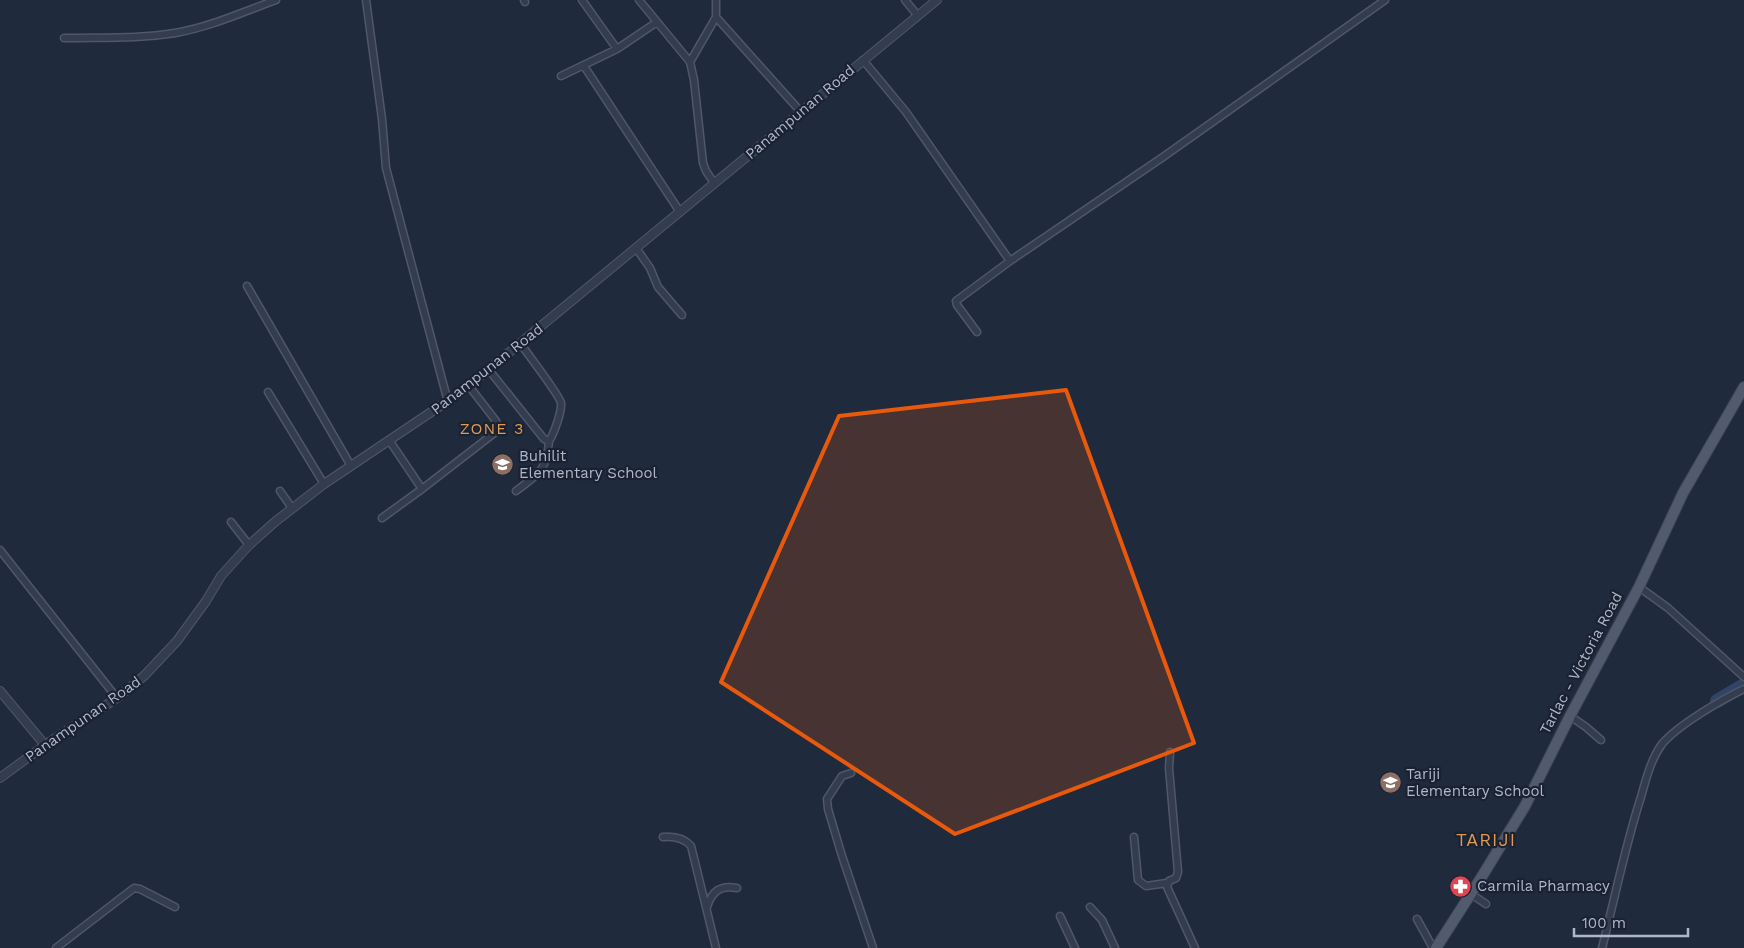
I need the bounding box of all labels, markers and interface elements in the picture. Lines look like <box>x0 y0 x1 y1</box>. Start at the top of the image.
street label: Panampunan Road <box>742 61 858 163</box>
street label: Panampunan Road <box>427 320 547 418</box>
district label: ZONE 3 <box>460 419 524 438</box>
place label: Buhilit Elementary School <box>519 447 658 482</box>
school or university icon: Buhilit Elementary School <box>491 453 515 477</box>
street label: Tarlac - Victoria Road <box>1536 589 1626 737</box>
street label: Panampunan Road <box>22 672 144 766</box>
place label: Tariji Elementary School <box>1406 765 1545 800</box>
school or university icon: Tariji Elementary School <box>1378 771 1402 795</box>
district label: TARIJI <box>1456 829 1516 850</box>
pharmacy icon: Carmila Pharmacy <box>1449 874 1473 898</box>
place label: Carmila Pharmacy <box>1477 877 1610 895</box>
scale bar <box>1574 906 1688 938</box>
text: 100 m <box>1582 914 1626 932</box>

